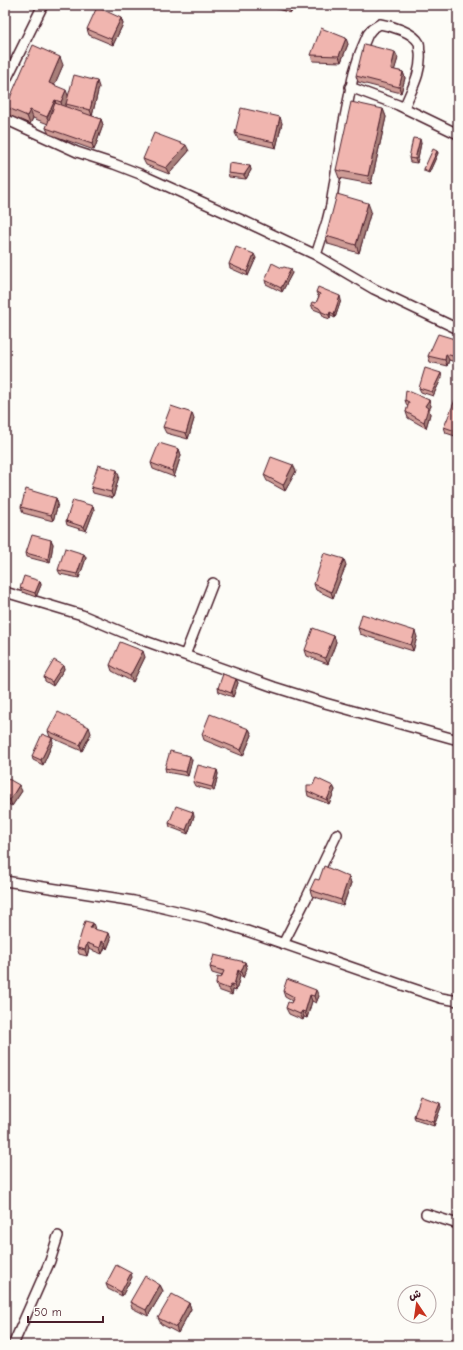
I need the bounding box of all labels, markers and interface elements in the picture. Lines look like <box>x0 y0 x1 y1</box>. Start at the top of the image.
north arrow <box>397 1284 437 1324</box>
text: ش <box>408 1287 422 1302</box>
scale bar <box>28 1298 103 1324</box>
text: 50 m <box>34 1305 62 1319</box>

